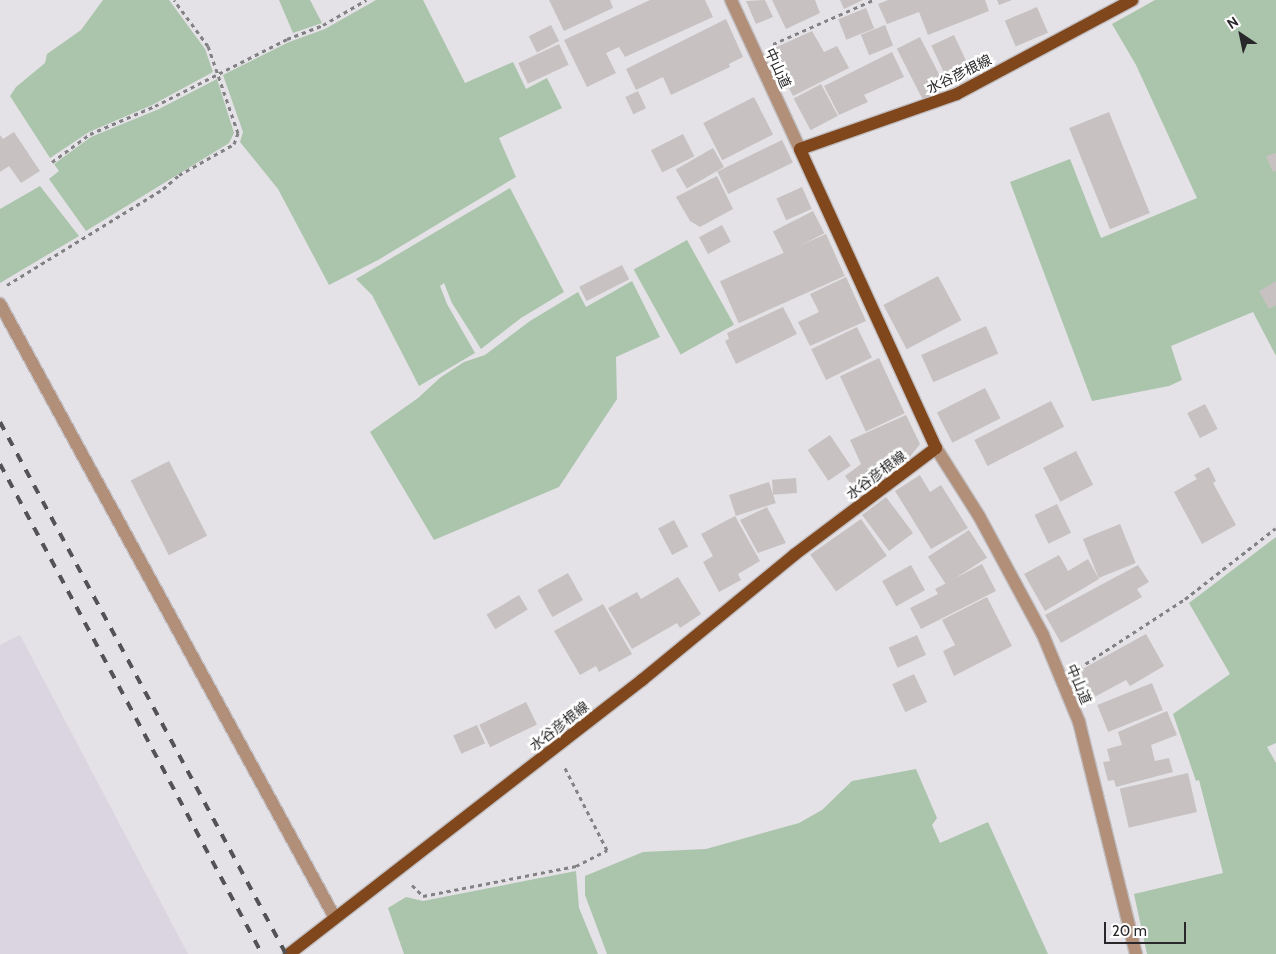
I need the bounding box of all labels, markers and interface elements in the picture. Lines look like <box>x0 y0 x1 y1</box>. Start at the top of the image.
north arrow <box>1216 10 1266 60</box>
text: N <box>1223 12 1242 33</box>
street label: 中山道 <box>762 45 794 91</box>
street label: 水谷彦根線 <box>924 51 994 97</box>
street label: 水谷彦根線 <box>843 447 909 503</box>
street label: 中山道 <box>1063 661 1095 707</box>
street label: 水谷彦根線 <box>526 698 592 754</box>
scale bar <box>1106 912 1188 944</box>
text: 20 m <box>1112 922 1147 940</box>

